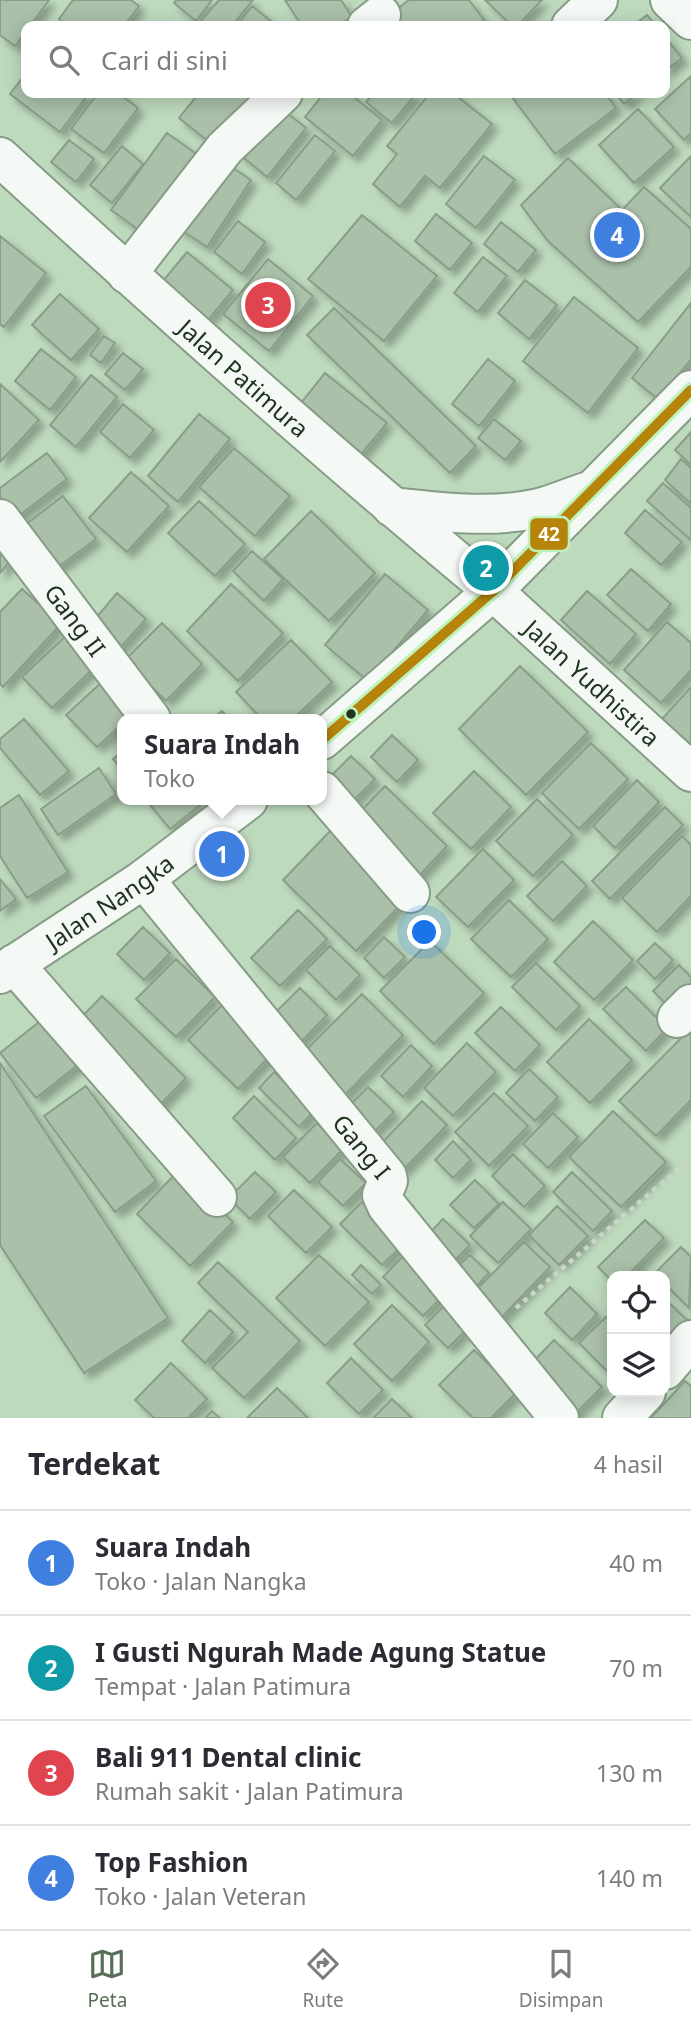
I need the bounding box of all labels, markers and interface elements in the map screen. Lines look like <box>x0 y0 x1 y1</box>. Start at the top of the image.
search box <box>21 21 670 98</box>
icon: search <box>45 41 83 79</box>
text: Cari di sini <box>101 42 228 78</box>
pin: 4 <box>594 209 640 261</box>
pin: 3 <box>245 279 291 331</box>
street label: Jalan Patimura <box>170 309 317 444</box>
line badge: 42 <box>529 517 569 551</box>
text: 42 <box>538 521 560 547</box>
pin: 2 <box>463 542 509 594</box>
street label: Gang II <box>38 576 114 663</box>
street label: Jalan Yudhistira <box>516 610 668 753</box>
unlabelled marker <box>344 707 358 721</box>
popup <box>117 714 327 805</box>
text: Suara Indah <box>144 726 300 762</box>
text: Toko <box>144 762 195 794</box>
pin: 1 <box>199 828 245 880</box>
street label: Jalan Nangka <box>37 846 180 958</box>
your location <box>407 915 441 949</box>
street label: Gang I <box>326 1107 399 1185</box>
map controls <box>607 1271 670 1397</box>
button: locate <box>607 1271 670 1334</box>
button: layers <box>607 1334 670 1397</box>
text: Terdekat <box>28 1443 160 1484</box>
text: 4 hasil <box>594 1448 663 1480</box>
text: Suara Indah <box>95 1529 251 1565</box>
text: 1 <box>44 1547 58 1579</box>
text: 40 m <box>609 1547 663 1579</box>
text: Toko · Jalan Nangka <box>95 1565 307 1597</box>
text: I Gusti Ngurah Made Agung Statue <box>95 1634 546 1670</box>
text: 2 <box>44 1652 58 1684</box>
text: 70 m <box>609 1652 663 1684</box>
text: Tempat · Jalan Patimura <box>95 1670 351 1702</box>
text: Bali 911 Dental clinic <box>95 1739 361 1775</box>
text: 3 <box>44 1757 58 1789</box>
text: 130 m <box>596 1757 663 1789</box>
text: Rumah sakit · Jalan Patimura <box>95 1775 404 1807</box>
text: Top Fashion <box>95 1844 248 1880</box>
text: 4 <box>44 1862 58 1894</box>
text: 140 m <box>596 1862 663 1894</box>
text: Toko · Jalan Veteran <box>95 1880 306 1912</box>
tab: Peta <box>88 1945 127 2013</box>
tab: Rute <box>302 1945 344 2013</box>
tab: Disimpan <box>519 1945 603 2013</box>

